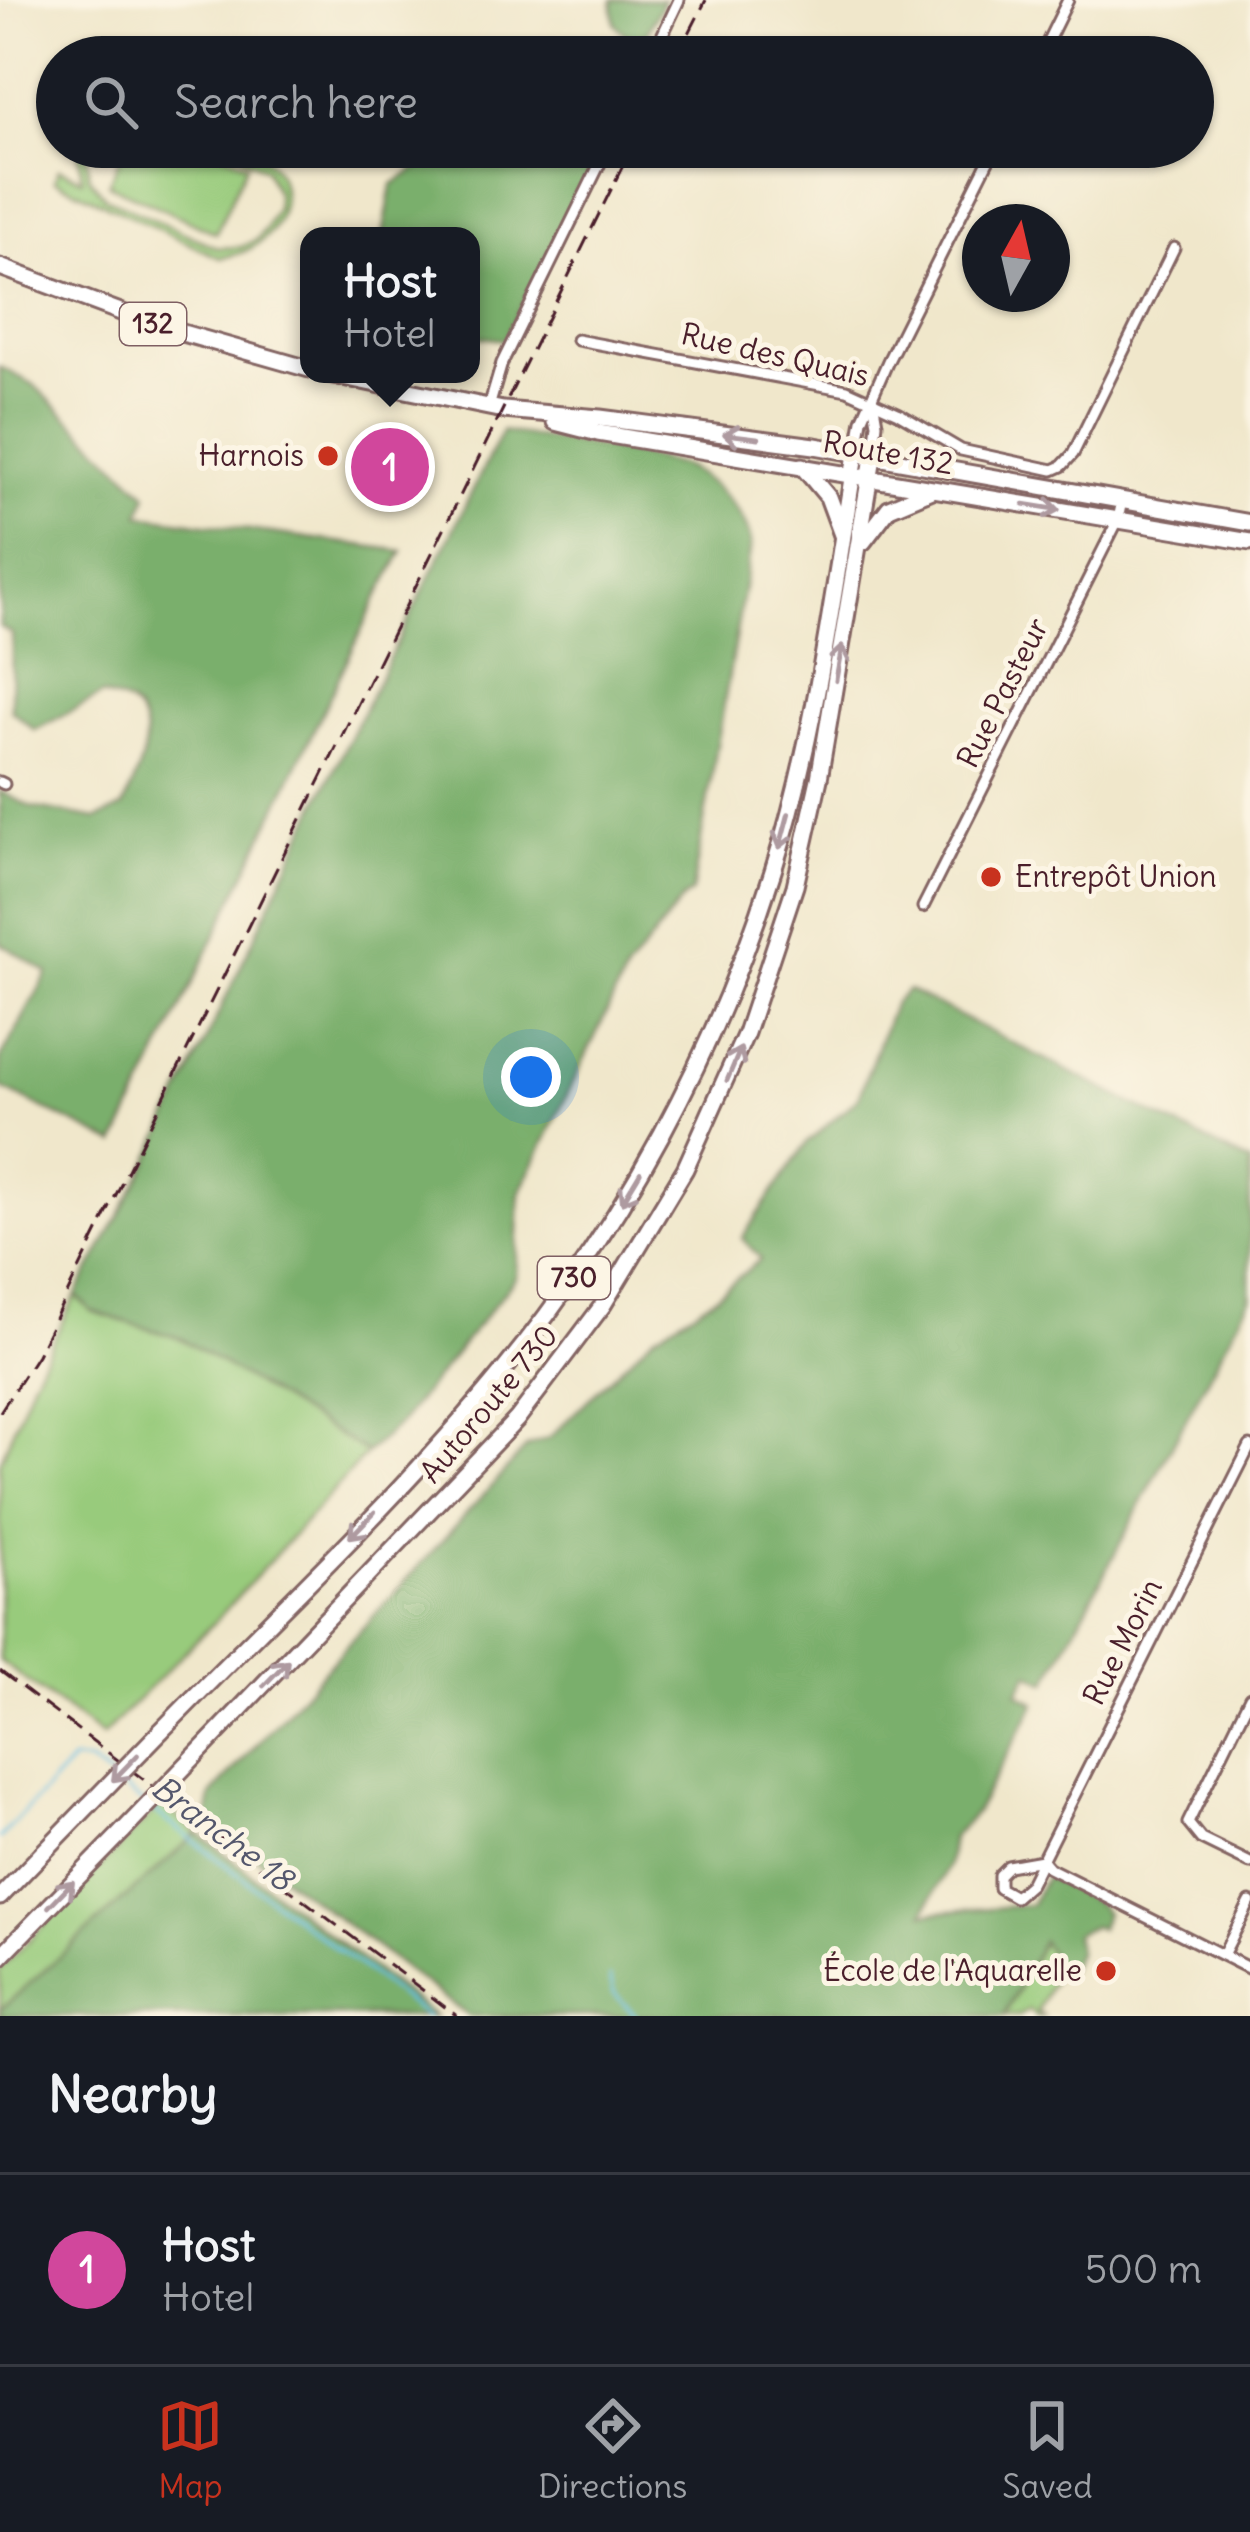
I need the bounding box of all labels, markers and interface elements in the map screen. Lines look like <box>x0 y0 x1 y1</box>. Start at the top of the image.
search box <box>36 36 1214 168</box>
icon: search <box>78 69 144 135</box>
text: Search here <box>174 74 418 130</box>
north arrow <box>962 204 1070 312</box>
popup <box>300 227 480 383</box>
text: Host <box>343 253 437 309</box>
road number: 132 <box>120 303 186 345</box>
text: Hotel <box>343 309 436 358</box>
street label: Rue des Quais <box>678 314 873 394</box>
pin: 1 <box>351 422 429 512</box>
street label: Route 132 <box>820 422 956 482</box>
one-way arrow <box>722 424 761 446</box>
place label: Harnois <box>198 436 304 474</box>
marker: Harnois <box>315 443 341 469</box>
one-way arrow <box>1022 496 1061 519</box>
street label: Rue Pasteur <box>948 611 1056 774</box>
one-way arrow <box>828 645 851 684</box>
one-way arrow <box>772 811 794 849</box>
place label: Entrepôt Union <box>1015 857 1217 895</box>
marker: Entrepôt Union <box>978 864 1004 890</box>
one-way arrow <box>724 1046 746 1082</box>
your location <box>501 1047 561 1107</box>
one-way arrow <box>619 1170 643 1204</box>
road number: 730 <box>538 1257 610 1299</box>
street label: Autoroute 730 <box>411 1317 565 1490</box>
one-way arrow <box>349 1510 377 1539</box>
street label: Rue Morin <box>1074 1572 1170 1711</box>
one-way arrow <box>261 1659 290 1688</box>
one-way arrow <box>111 1753 139 1782</box>
water label: Branche 18 <box>144 1766 304 1901</box>
one-way arrow <box>47 1880 75 1909</box>
place label: École de l'Aquarelle <box>823 1951 1082 1989</box>
marker: École de l'Aquarelle <box>1093 1958 1119 1984</box>
text: Nearby <box>48 2062 217 2126</box>
text: Host <box>162 2217 255 2273</box>
text: 1 <box>79 2245 95 2294</box>
text: 500 m <box>1085 2245 1202 2294</box>
text: Hotel <box>162 2273 254 2322</box>
tab: Map <box>157 2393 223 2507</box>
tab: Directions <box>538 2393 687 2507</box>
tab: Saved <box>1002 2393 1093 2507</box>

